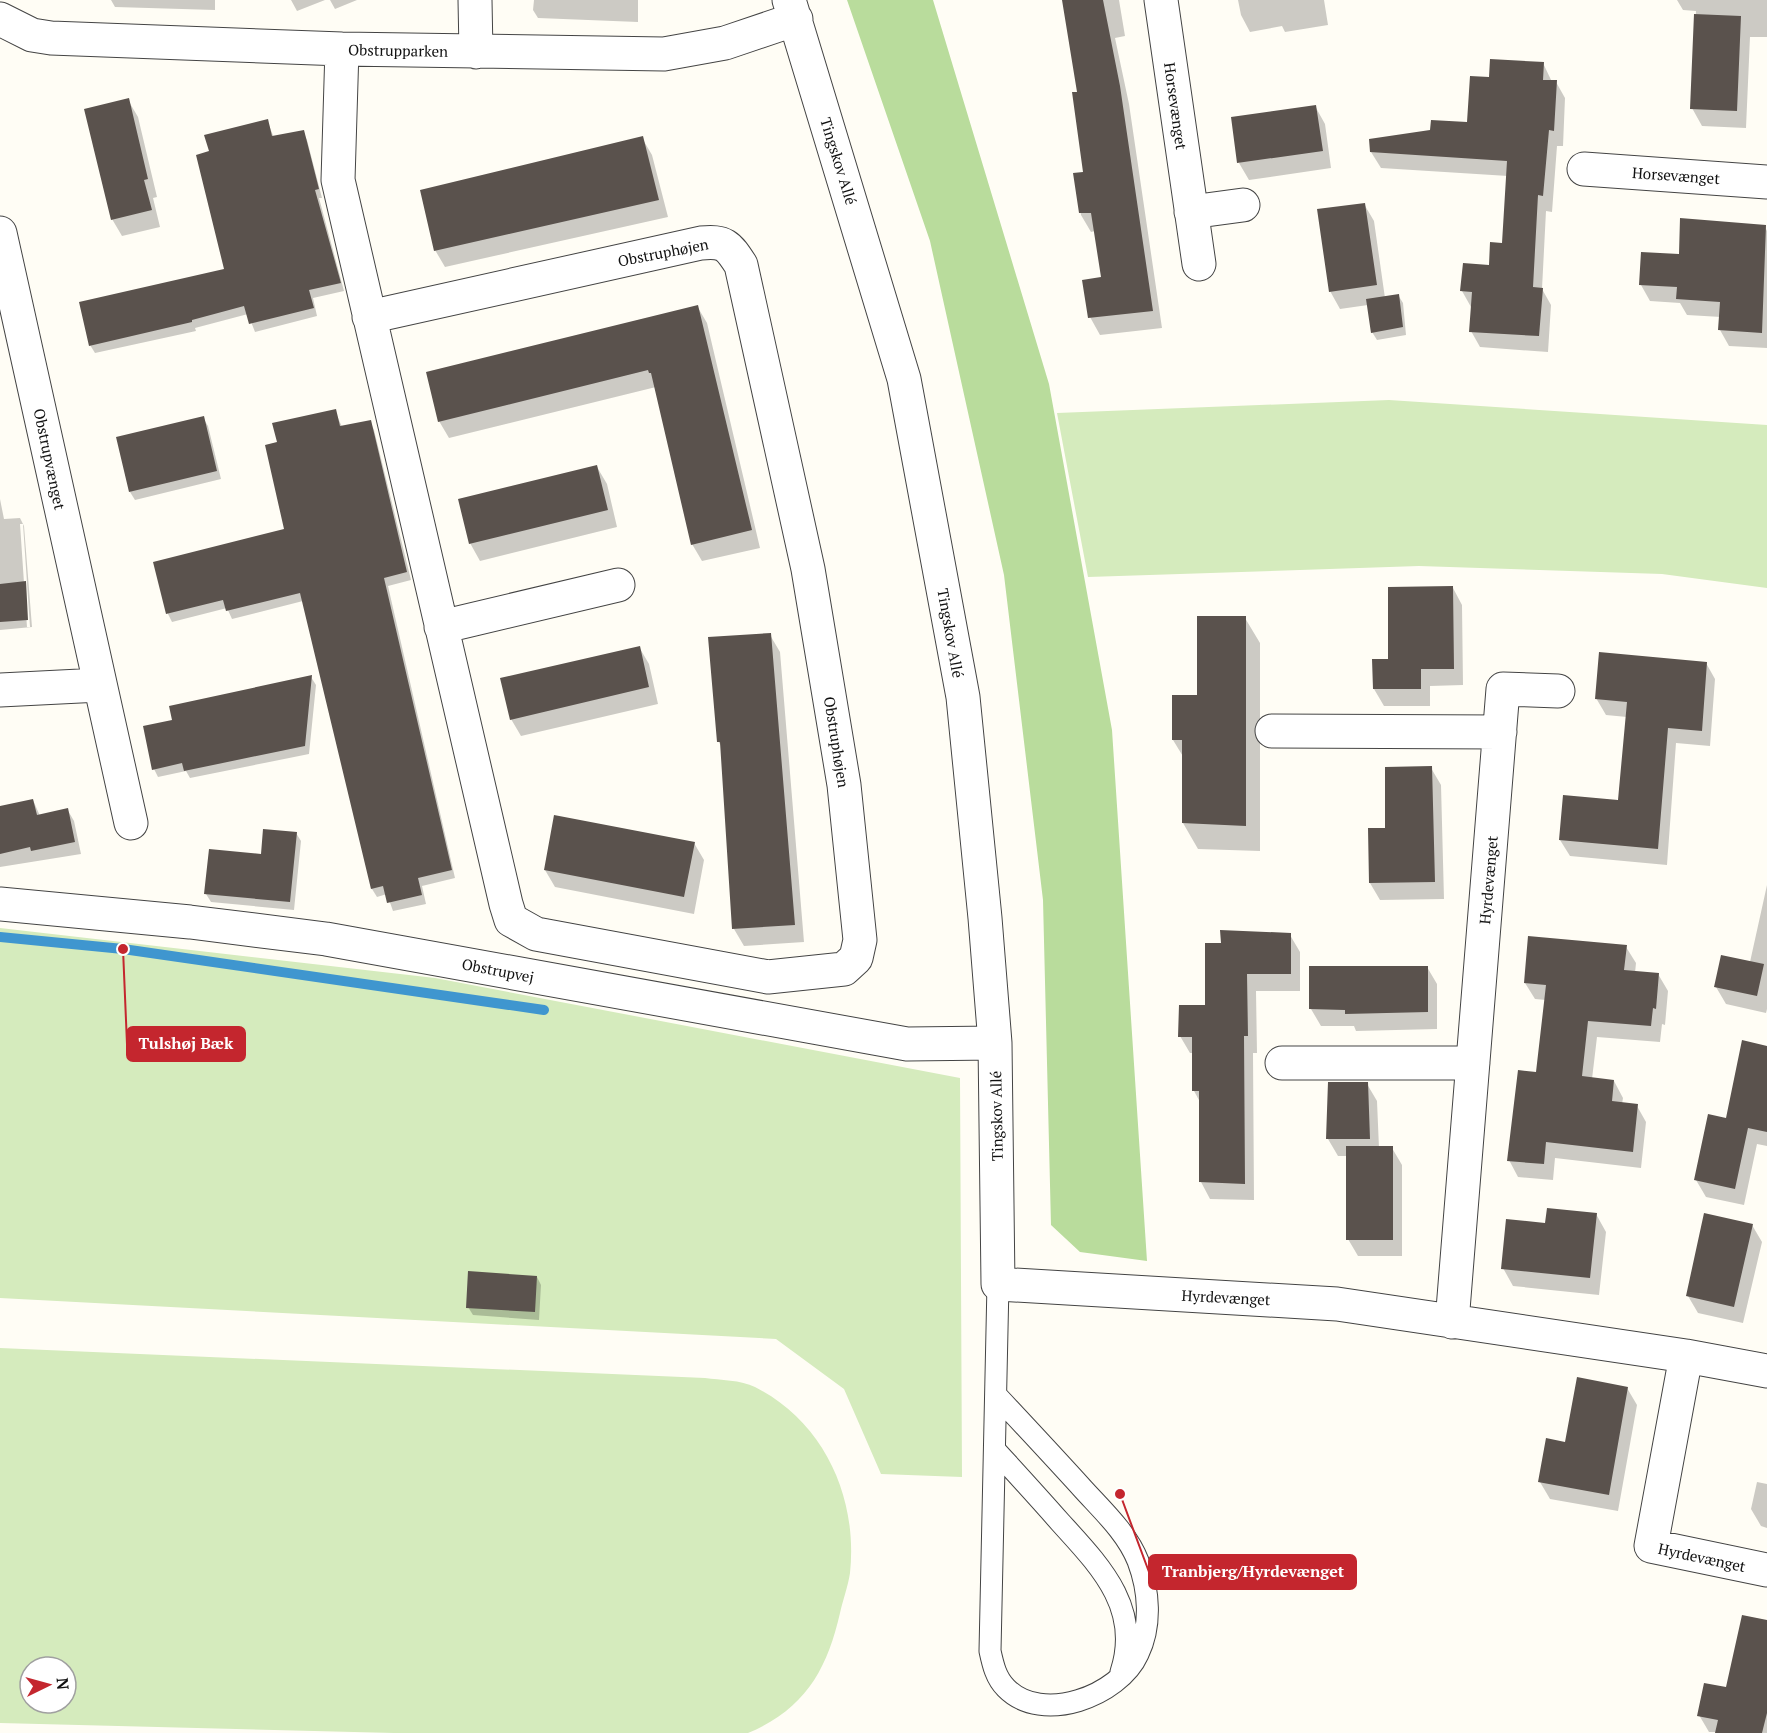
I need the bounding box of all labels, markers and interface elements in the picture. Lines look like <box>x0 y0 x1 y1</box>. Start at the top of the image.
street label: Obstrupparken <box>348 39 448 61</box>
street label: Horsevænget <box>1160 61 1192 151</box>
street label: Tingskov Allé <box>816 115 862 207</box>
street label: Horsevænget <box>1631 162 1721 188</box>
street label: Obstruphøjen <box>616 233 710 271</box>
street label: Obstrupvænget <box>29 406 71 512</box>
street label: Tingskov Allé <box>933 587 969 679</box>
street label: Obstruphøjen <box>820 695 854 789</box>
street label: Hyrdevænget <box>1474 834 1502 925</box>
street label: Obstrupvej <box>460 953 536 987</box>
callout: Tulshøj Bæk <box>127 1027 245 1061</box>
text: Tulshøj Bæk <box>139 1032 234 1054</box>
street label: Tingskov Allé <box>985 1071 1007 1161</box>
street label: Hyrdevænget <box>1181 1285 1271 1309</box>
street label: Hyrdevænget <box>1656 1538 1748 1576</box>
callout: Tranbjerg/Hyrdevænget <box>1149 1555 1356 1589</box>
text: Tranbjerg/Hyrdevænget <box>1162 1560 1345 1582</box>
north arrow <box>18 1655 78 1715</box>
text: N <box>51 1677 74 1691</box>

